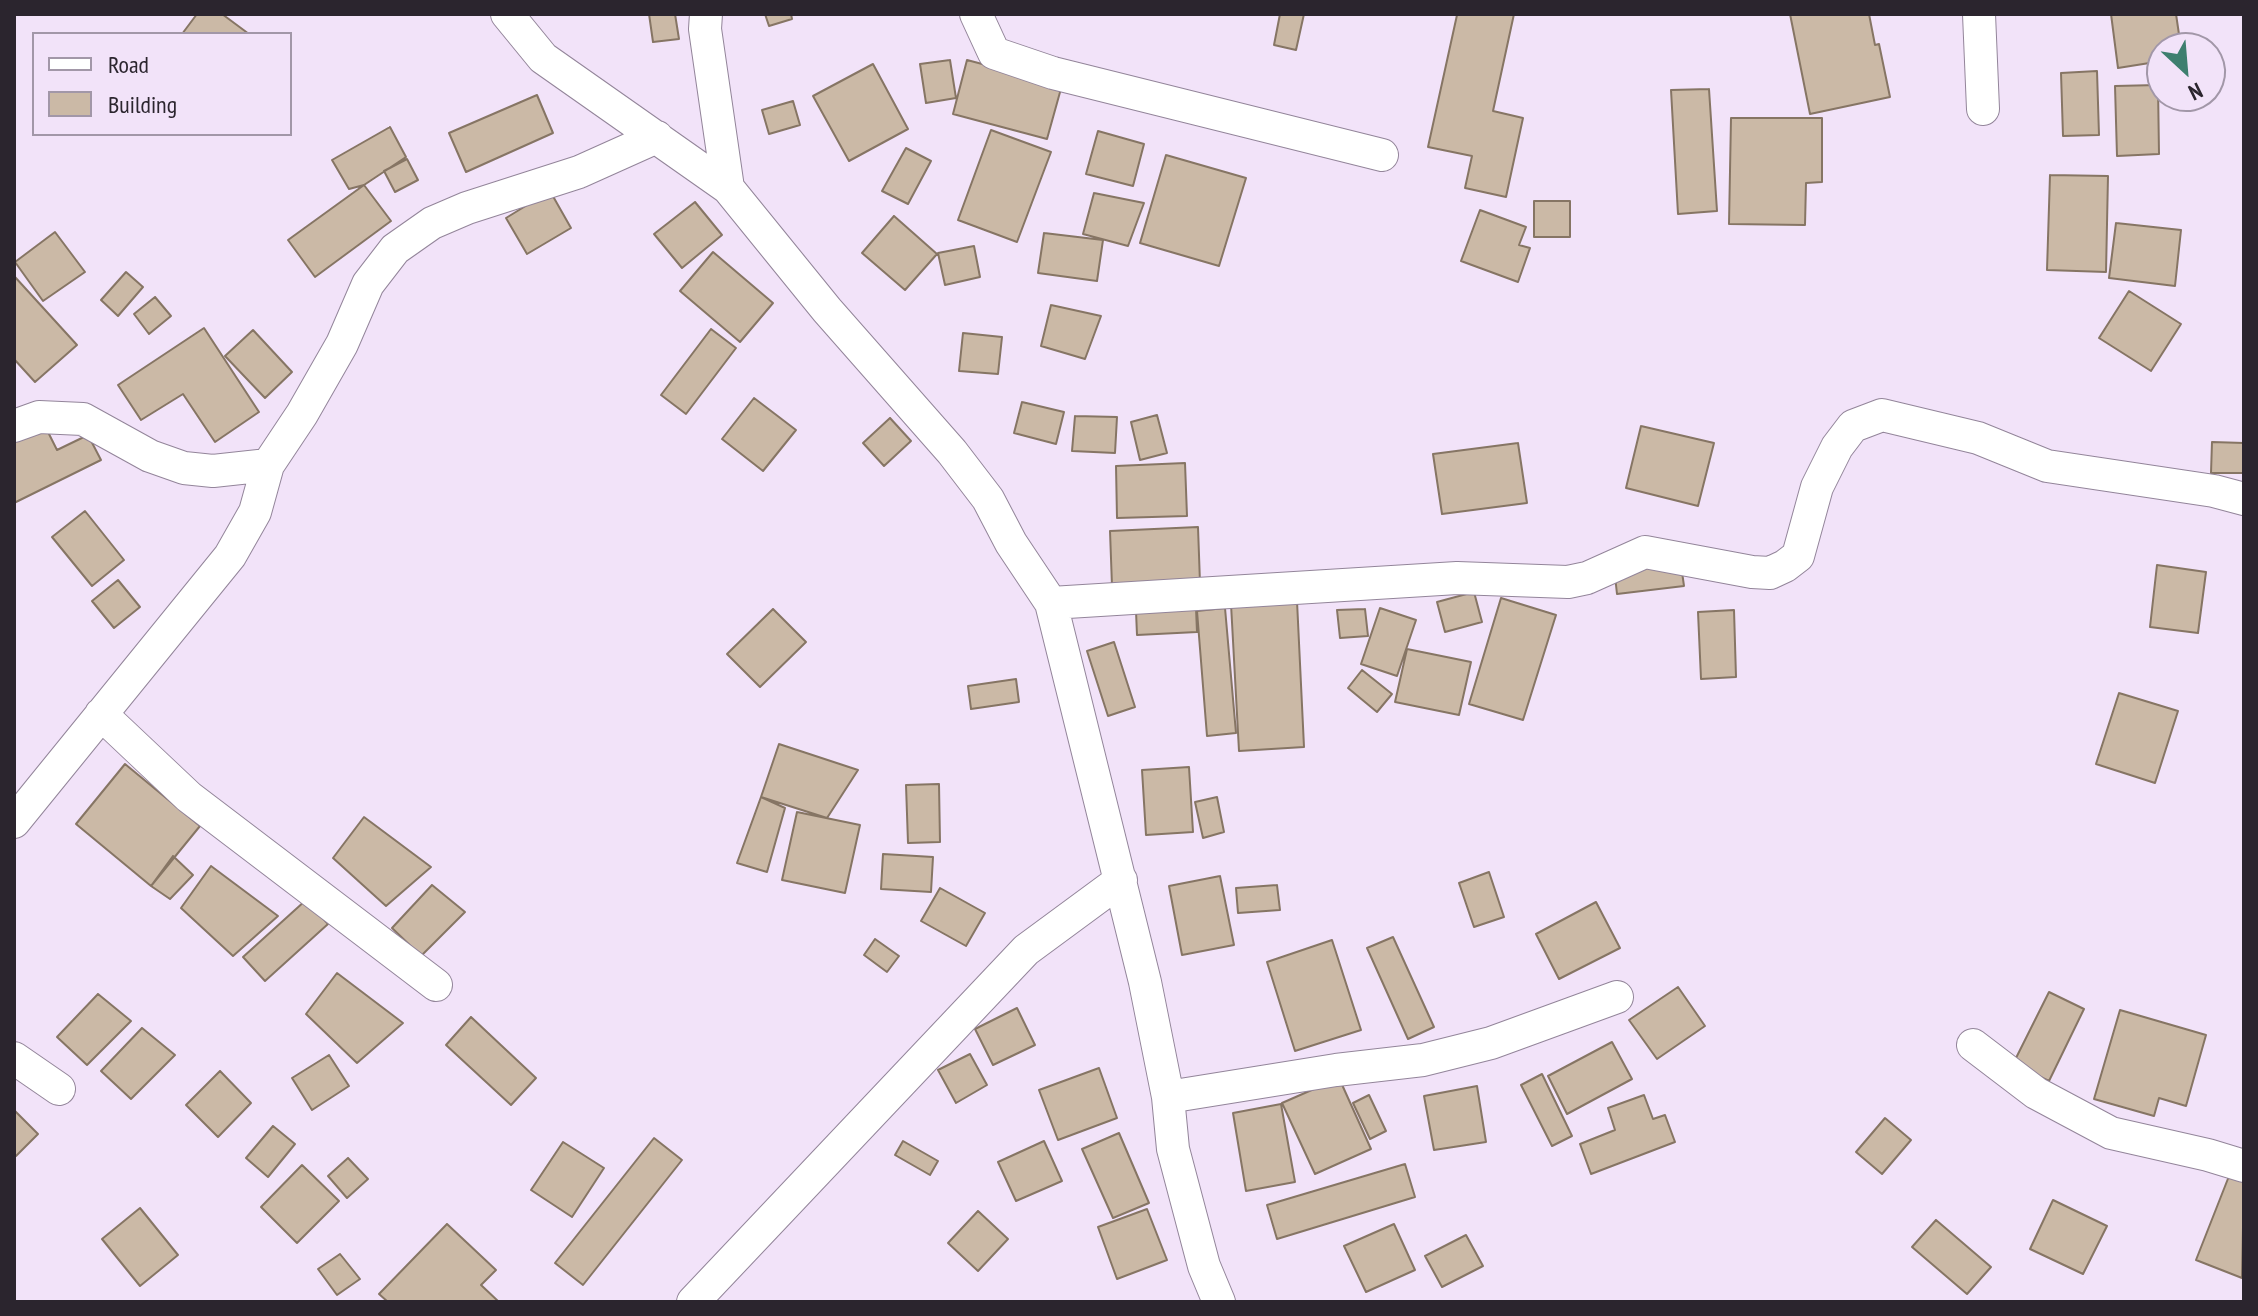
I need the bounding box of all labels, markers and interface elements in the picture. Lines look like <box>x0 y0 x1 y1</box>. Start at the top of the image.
legend <box>32 32 292 136</box>
north arrow <box>2146 32 2226 112</box>
text: Road <box>108 49 149 80</box>
text: N <box>2184 77 2207 107</box>
text: Building <box>108 89 177 120</box>

